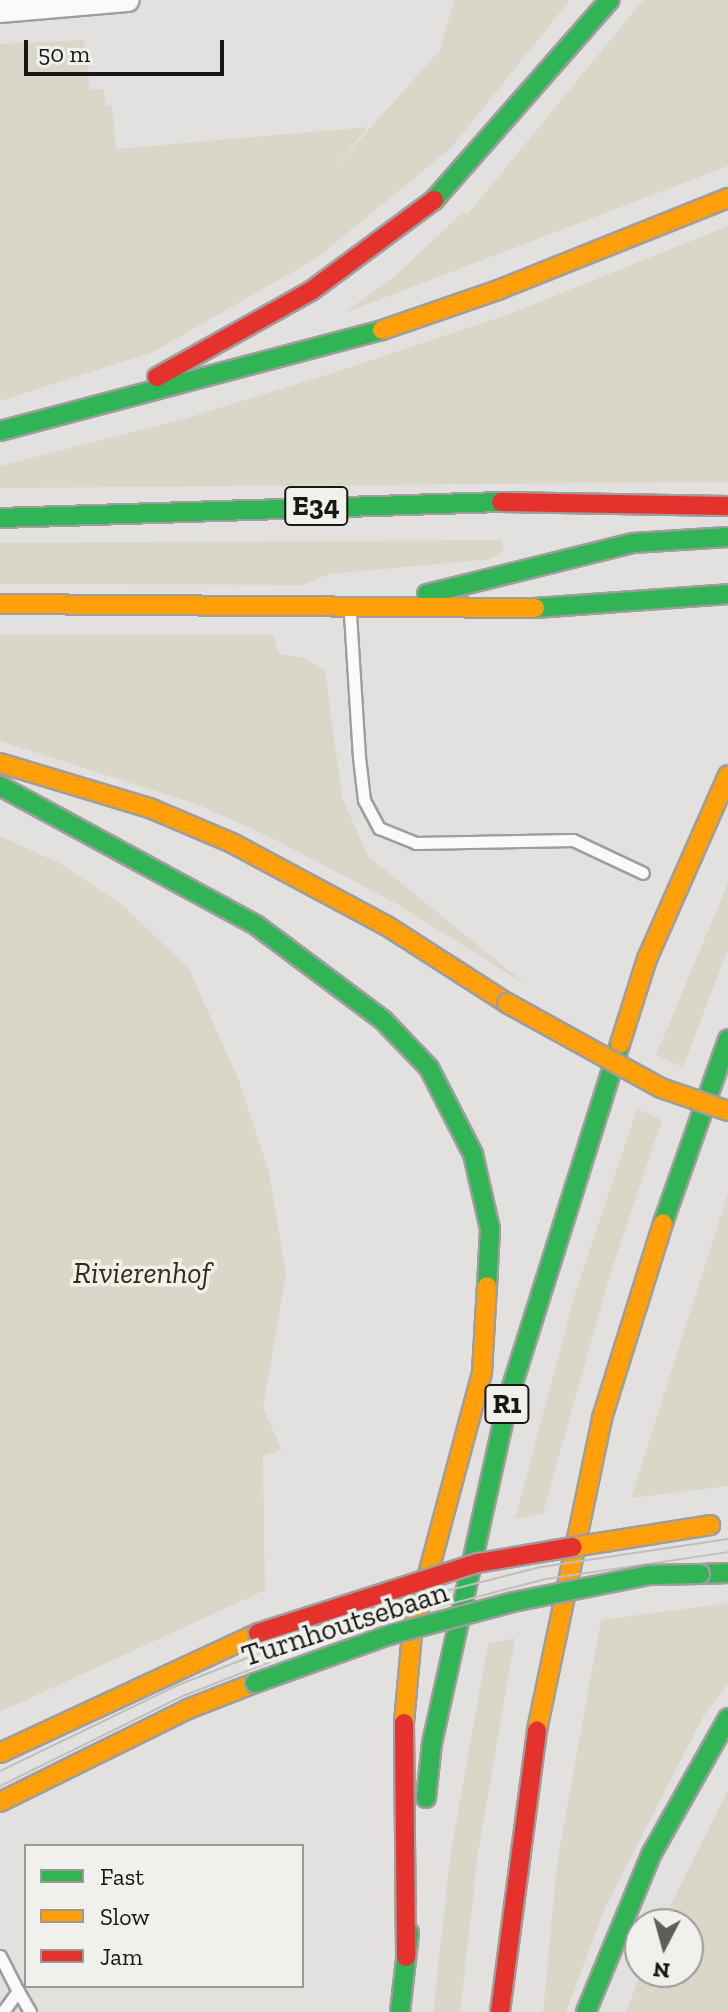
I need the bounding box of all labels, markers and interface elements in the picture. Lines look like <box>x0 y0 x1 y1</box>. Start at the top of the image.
scale bar <box>28 24 228 74</box>
text: 50 m <box>38 39 90 68</box>
road number: E34 <box>284 482 348 530</box>
park label: Rivierenhof <box>73 1255 211 1291</box>
road number: R1 <box>483 1380 531 1428</box>
street label: Turnhoutsebaan <box>237 1574 453 1674</box>
legend <box>24 1844 304 1988</box>
text: Fast <box>100 1862 144 1891</box>
text: Slow <box>100 1902 150 1931</box>
north arrow <box>624 1908 704 1988</box>
text: Jam <box>100 1942 143 1971</box>
text: N <box>652 1956 671 1985</box>

